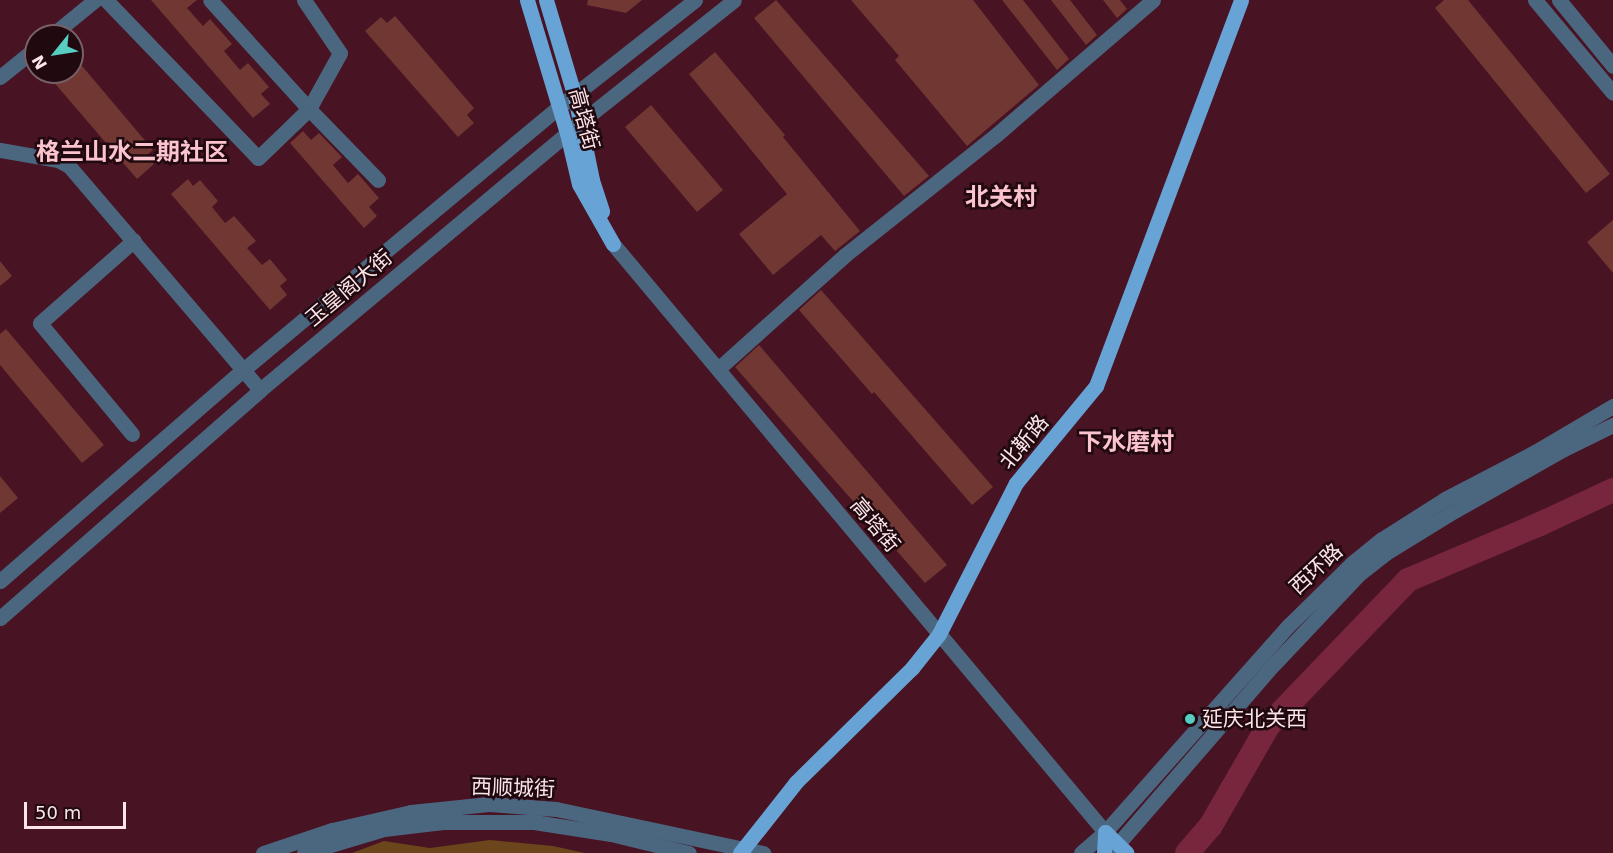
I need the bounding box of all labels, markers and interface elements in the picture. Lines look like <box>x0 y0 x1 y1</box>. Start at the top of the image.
north arrow <box>24 24 84 84</box>
text: N <box>28 52 51 73</box>
street label: 高塔街 <box>564 85 604 153</box>
district label: 格兰山水二期社区 <box>36 139 228 167</box>
district label: 北关村 <box>965 184 1037 212</box>
street label: 玉皇阁大街 <box>301 245 397 331</box>
street label: 北靳路 <box>994 410 1054 474</box>
district label: 下水磨村 <box>1078 429 1174 457</box>
street label: 高塔街 <box>845 493 905 557</box>
street label: 西环路 <box>1284 538 1348 600</box>
place label: 延庆北关西 <box>1202 706 1307 732</box>
marker: 延庆北关西 <box>1183 712 1197 726</box>
street label: 西顺城街 <box>471 774 555 802</box>
scale bar <box>27 790 129 828</box>
text: 50 m <box>35 802 81 823</box>

